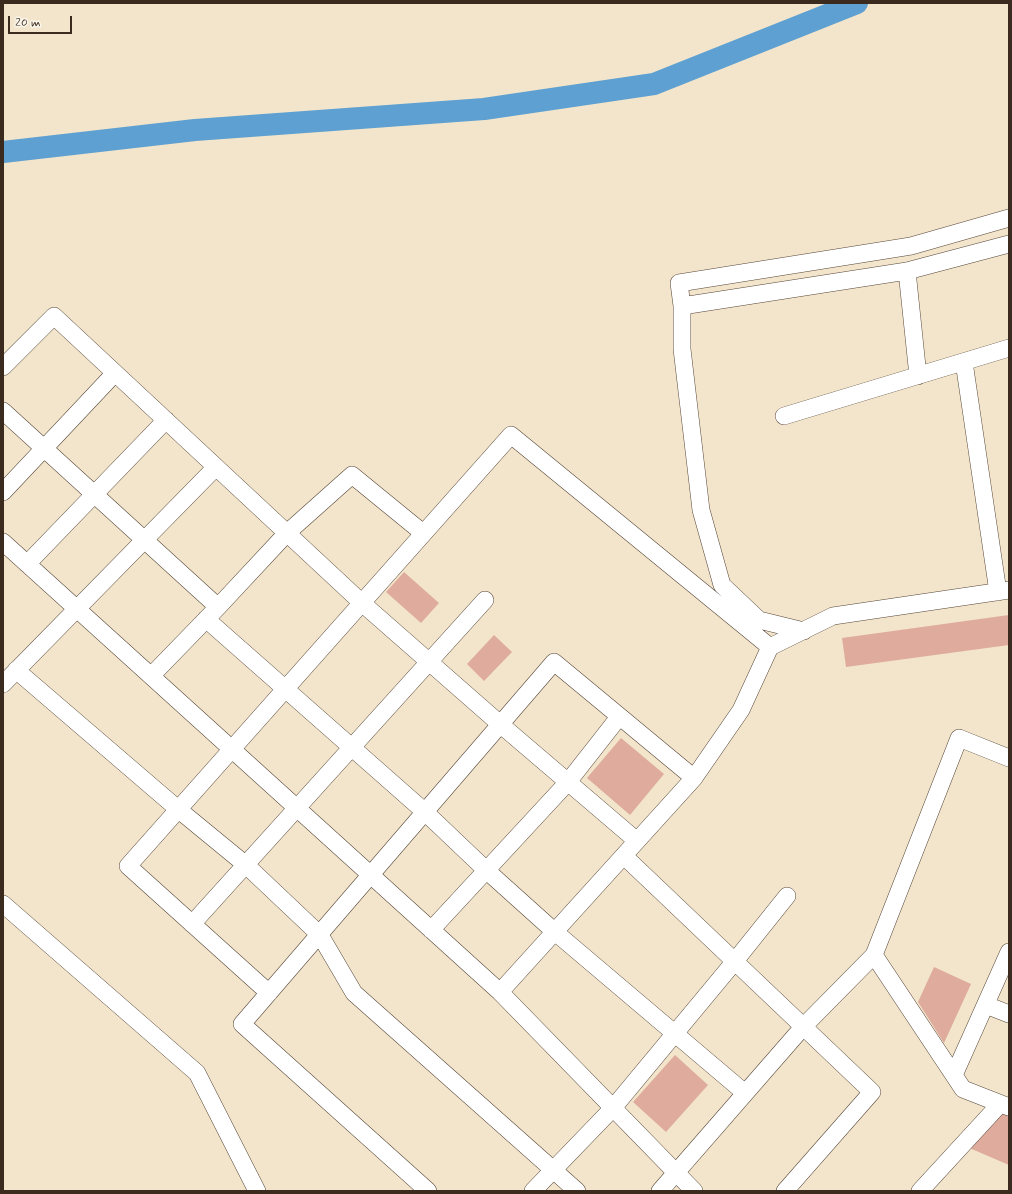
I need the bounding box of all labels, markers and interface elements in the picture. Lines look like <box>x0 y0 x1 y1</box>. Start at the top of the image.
scale bar <box>10 8 74 34</box>
text: 20 m <box>15 15 41 31</box>

